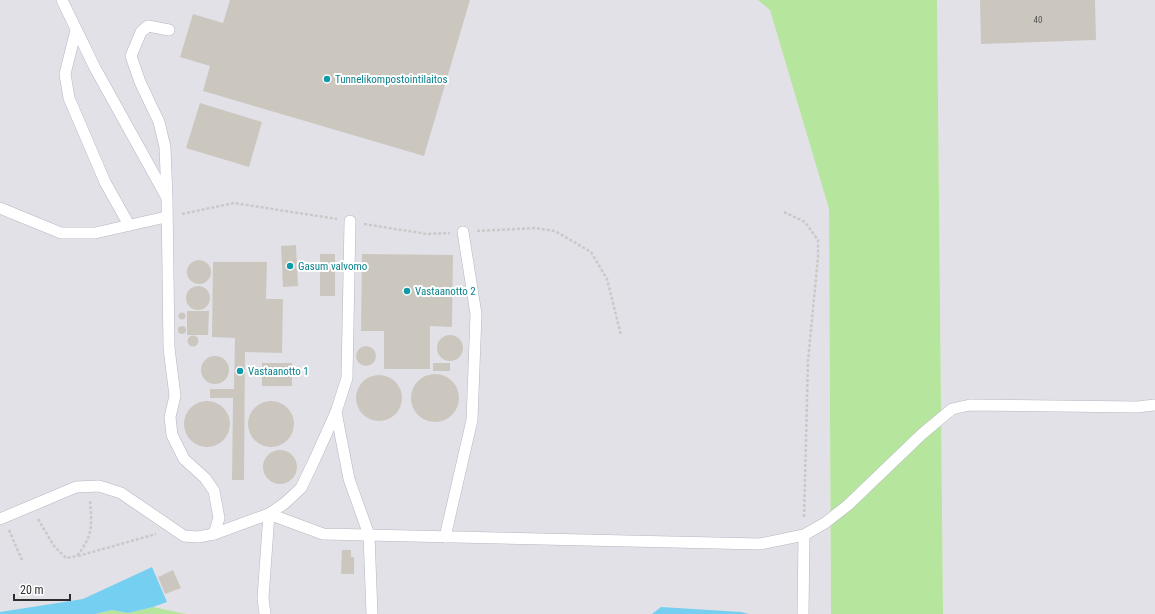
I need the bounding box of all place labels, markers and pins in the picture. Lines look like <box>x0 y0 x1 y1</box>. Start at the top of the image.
place label: Tunnelikompostointilaitos <box>335 73 447 86</box>
marker: Tunnelikompostointilaitos <box>322 74 332 84</box>
place label: Gasum valvomo <box>298 260 368 273</box>
marker: Gasum valvomo <box>285 261 295 271</box>
place label: Vastaanotto 2 <box>415 285 476 298</box>
marker: Vastaanotto 2 <box>402 286 412 296</box>
place label: Vastaanotto 1 <box>248 365 309 378</box>
marker: Vastaanotto 1 <box>235 366 245 376</box>

